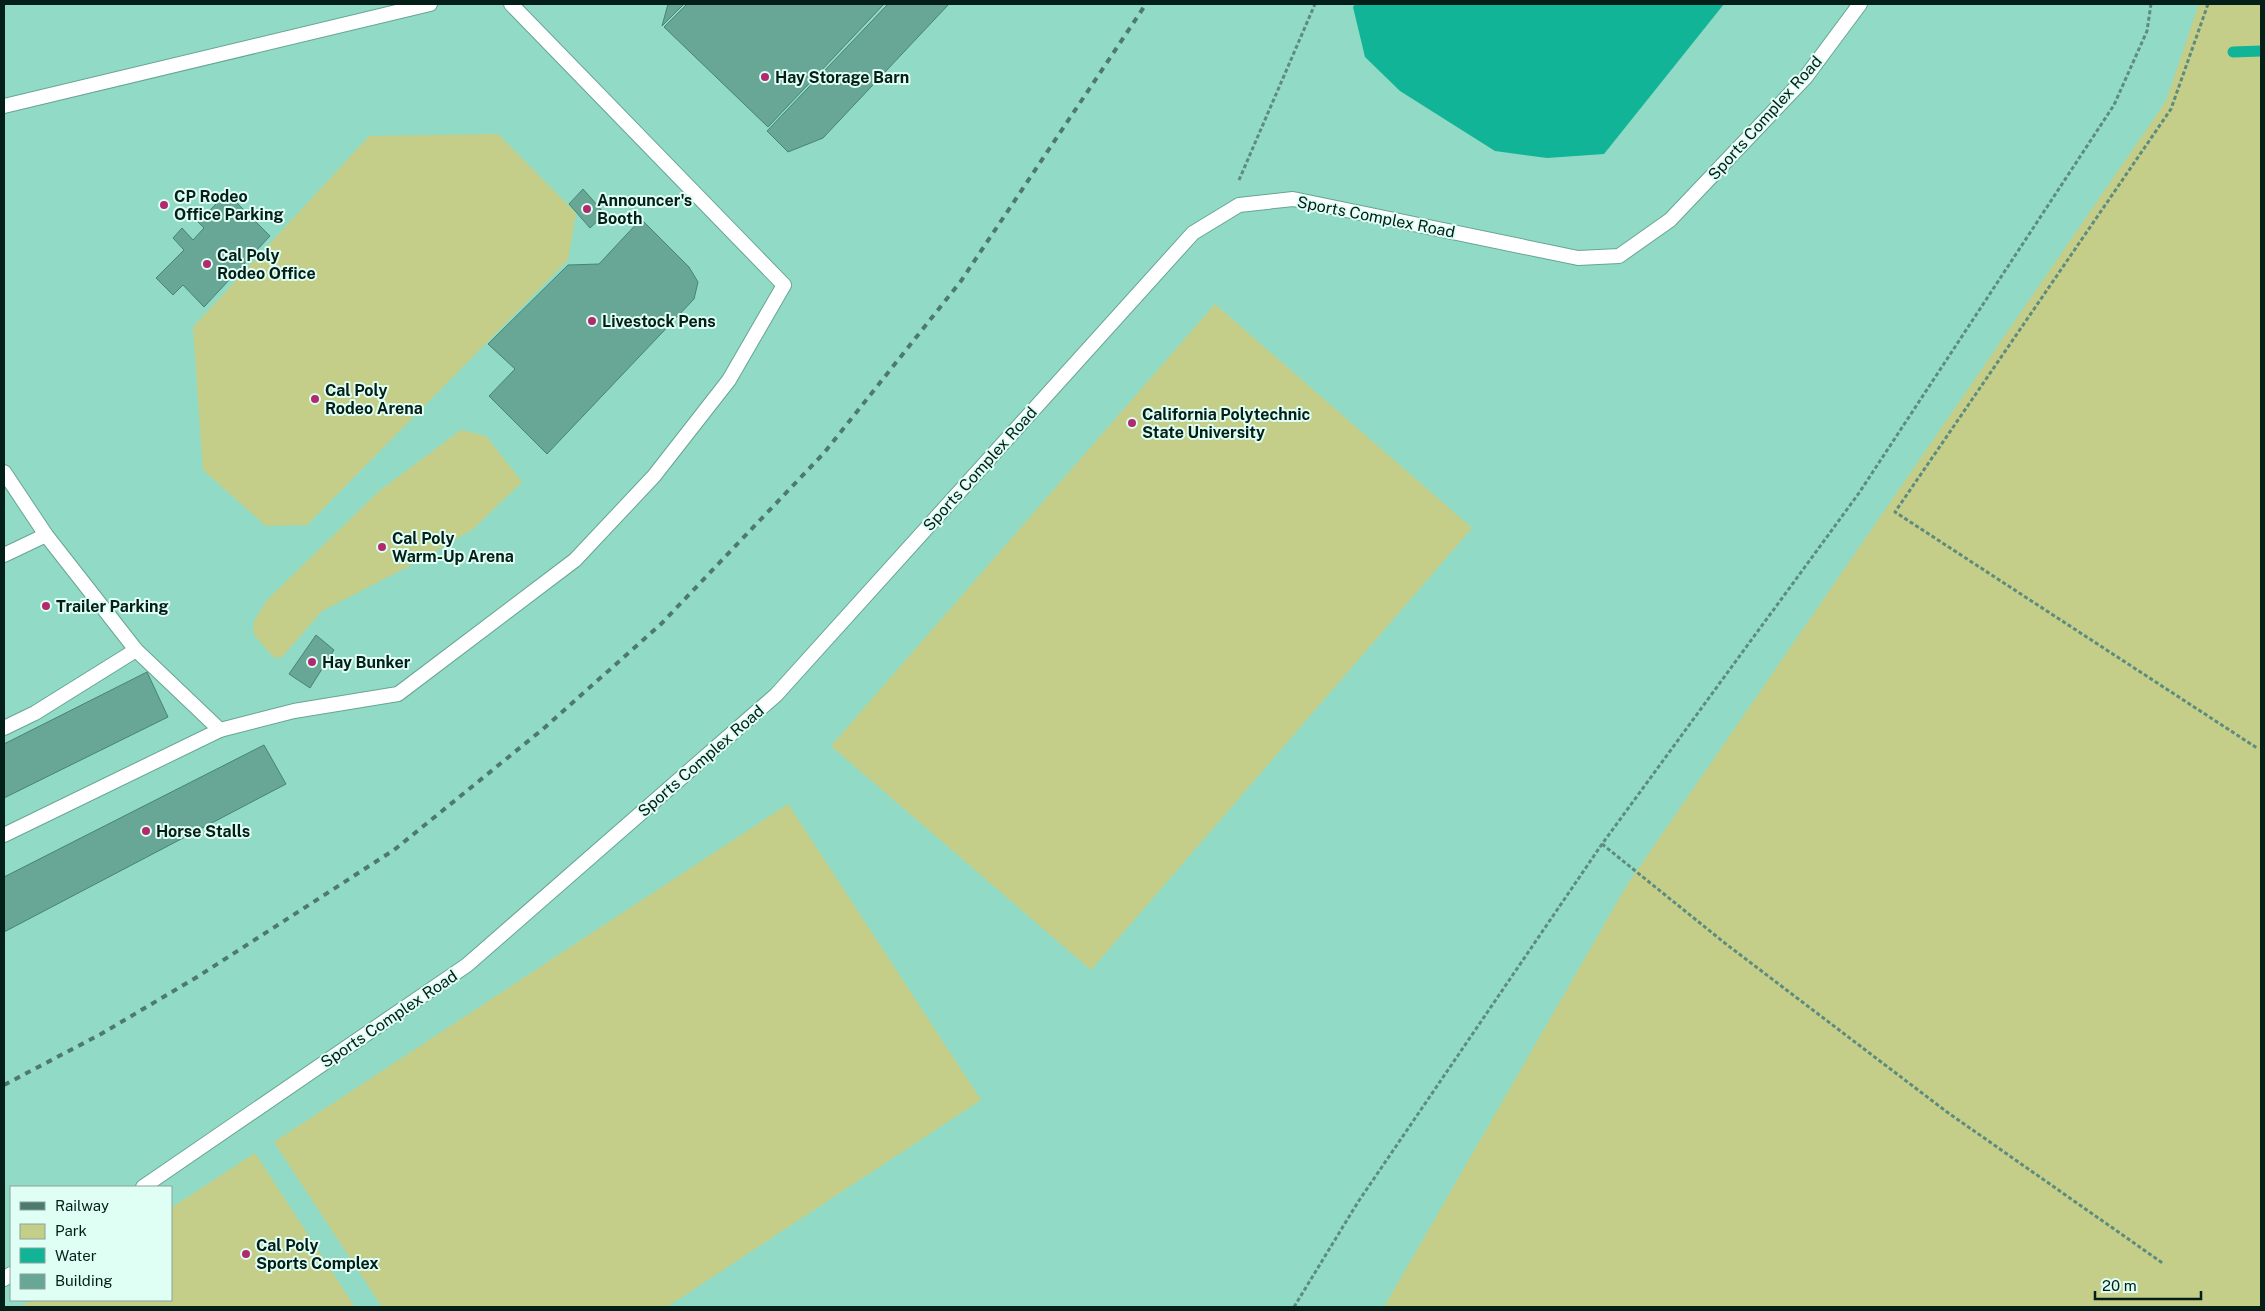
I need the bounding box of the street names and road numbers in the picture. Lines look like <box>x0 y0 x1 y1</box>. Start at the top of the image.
street label: Sports Complex Road <box>1704 52 1826 184</box>
street label: Sports Complex Road <box>1295 192 1457 242</box>
street label: Sports Complex Road <box>919 403 1041 535</box>
street label: Sports Complex Road <box>634 701 768 821</box>
street label: Sports Complex Road <box>317 966 461 1072</box>

